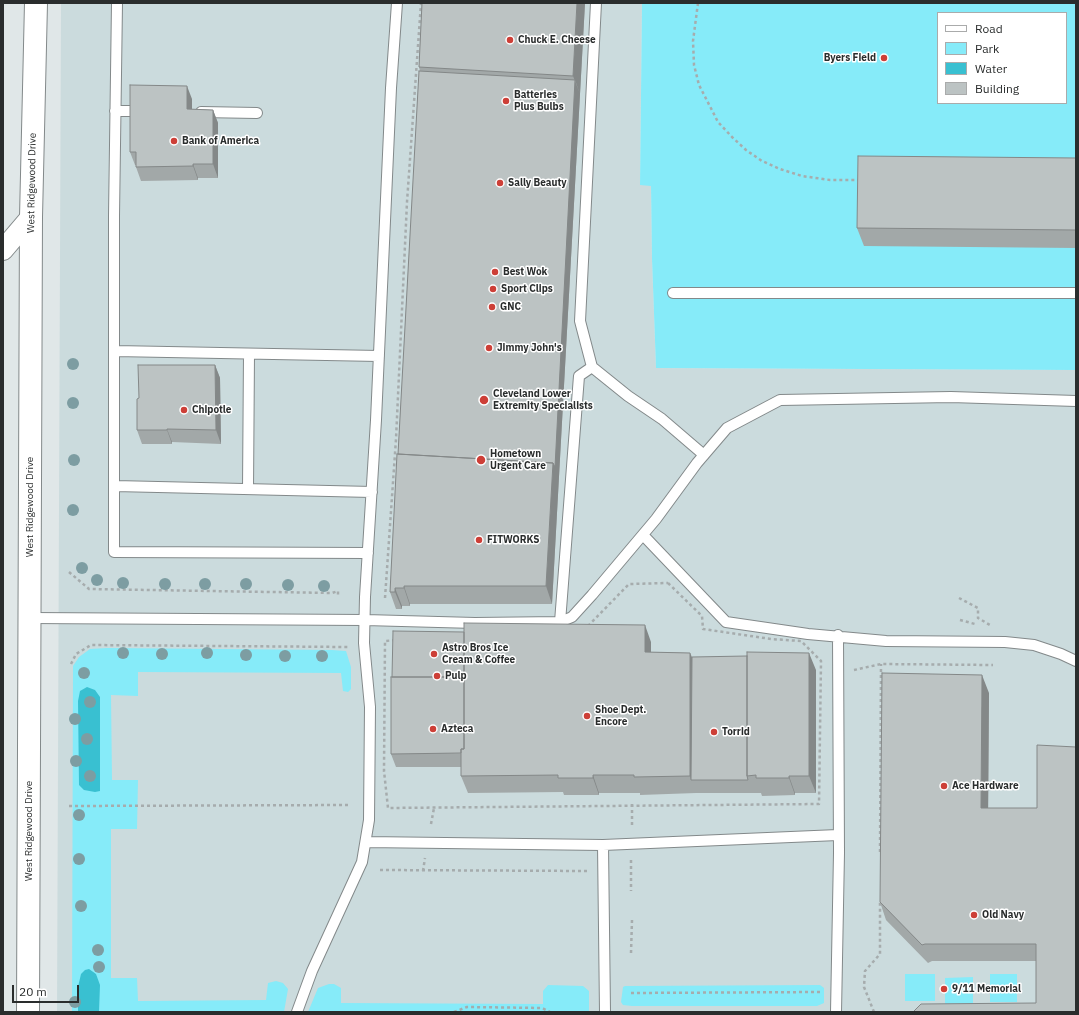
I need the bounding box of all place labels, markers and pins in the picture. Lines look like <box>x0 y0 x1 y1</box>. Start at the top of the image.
place label: Chuck E. Cheese <box>518 34 596 46</box>
marker: Chuck E. Cheese <box>505 35 515 45</box>
place label: Byers Field <box>824 52 876 64</box>
marker: Byers Field <box>879 53 889 63</box>
place label: Batteries Plus Bulbs <box>514 89 564 112</box>
marker: Batteries Plus Bulbs <box>501 96 511 106</box>
place label: Bank of America <box>182 135 259 147</box>
marker: Bank of America <box>169 136 179 146</box>
place label: Sally Beauty <box>508 177 567 189</box>
marker: Sally Beauty <box>495 178 505 188</box>
place label: Best Wok <box>503 266 547 278</box>
marker: Best Wok <box>490 267 500 277</box>
place label: Sport Clips <box>501 283 553 295</box>
marker: Sport Clips <box>488 284 498 294</box>
place label: GNC <box>500 301 521 313</box>
marker: GNC <box>487 302 497 312</box>
place label: Jimmy John's <box>497 342 562 354</box>
marker: Jimmy John's <box>484 343 494 353</box>
place label: Cleveland Lower Extremity Specialists <box>493 388 593 412</box>
marker: Cleveland Lower Extremity Specialists <box>478 394 490 406</box>
place label: Chipotle <box>192 404 231 416</box>
marker: Chipotle <box>179 405 189 415</box>
place label: Hometown Urgent Care <box>490 448 546 472</box>
marker: Hometown Urgent Care <box>475 454 487 466</box>
place label: FITWORKS <box>487 534 539 546</box>
marker: FITWORKS <box>474 535 484 545</box>
place label: Astro Bros Ice Cream & Coffee <box>442 642 515 666</box>
marker: Astro Bros Ice Cream & Coffee <box>429 649 439 659</box>
place label: Pulp <box>445 670 467 682</box>
marker: Pulp <box>432 671 442 681</box>
place label: Shoe Dept. Encore <box>595 704 646 728</box>
marker: Shoe Dept. Encore <box>582 711 592 721</box>
place label: Azteca <box>441 723 473 735</box>
marker: Azteca <box>428 724 438 734</box>
place label: Torrid <box>722 726 750 738</box>
marker: Torrid <box>709 727 719 737</box>
place label: Ace Hardware <box>952 780 1019 792</box>
marker: Ace Hardware <box>939 781 949 791</box>
place label: Old Navy <box>982 909 1024 921</box>
marker: Old Navy <box>969 910 979 920</box>
place label: 9/11 Memorial <box>952 983 1021 995</box>
marker: 9/11 Memorial <box>939 984 949 994</box>

